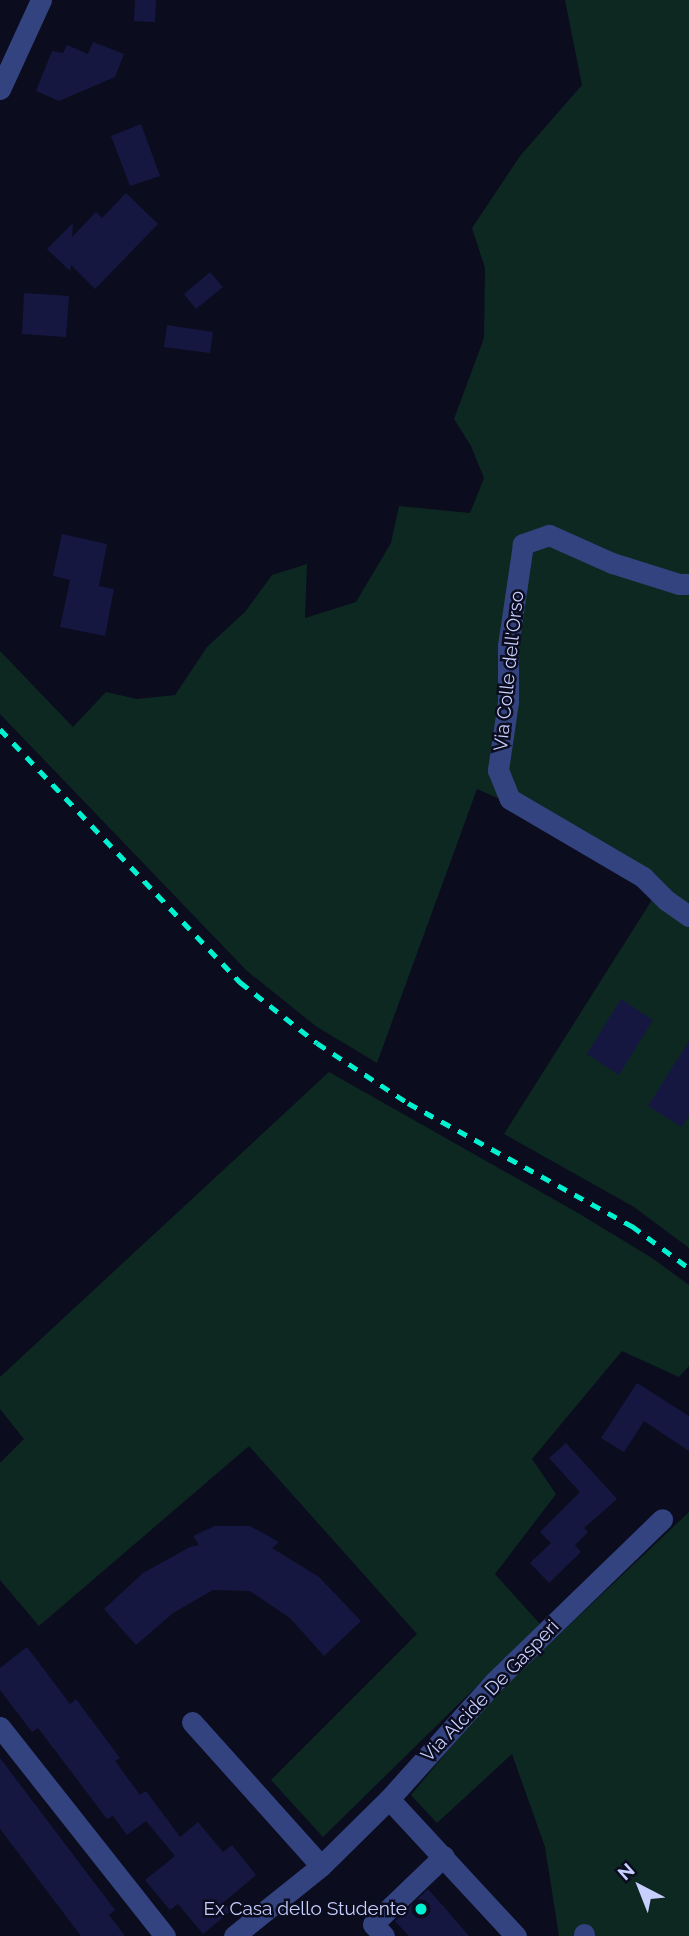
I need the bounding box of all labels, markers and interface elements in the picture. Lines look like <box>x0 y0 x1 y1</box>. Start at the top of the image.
street label: Via Colle dell'Orso <box>489 590 529 752</box>
street label: Via Alcide De Gasperi <box>416 1615 564 1767</box>
north arrow <box>605 1852 675 1922</box>
text: N <box>613 1858 639 1884</box>
place label: Ex Casa dello Studente <box>203 1898 407 1920</box>
marker: Ex Casa dello Studente <box>413 1901 429 1917</box>

